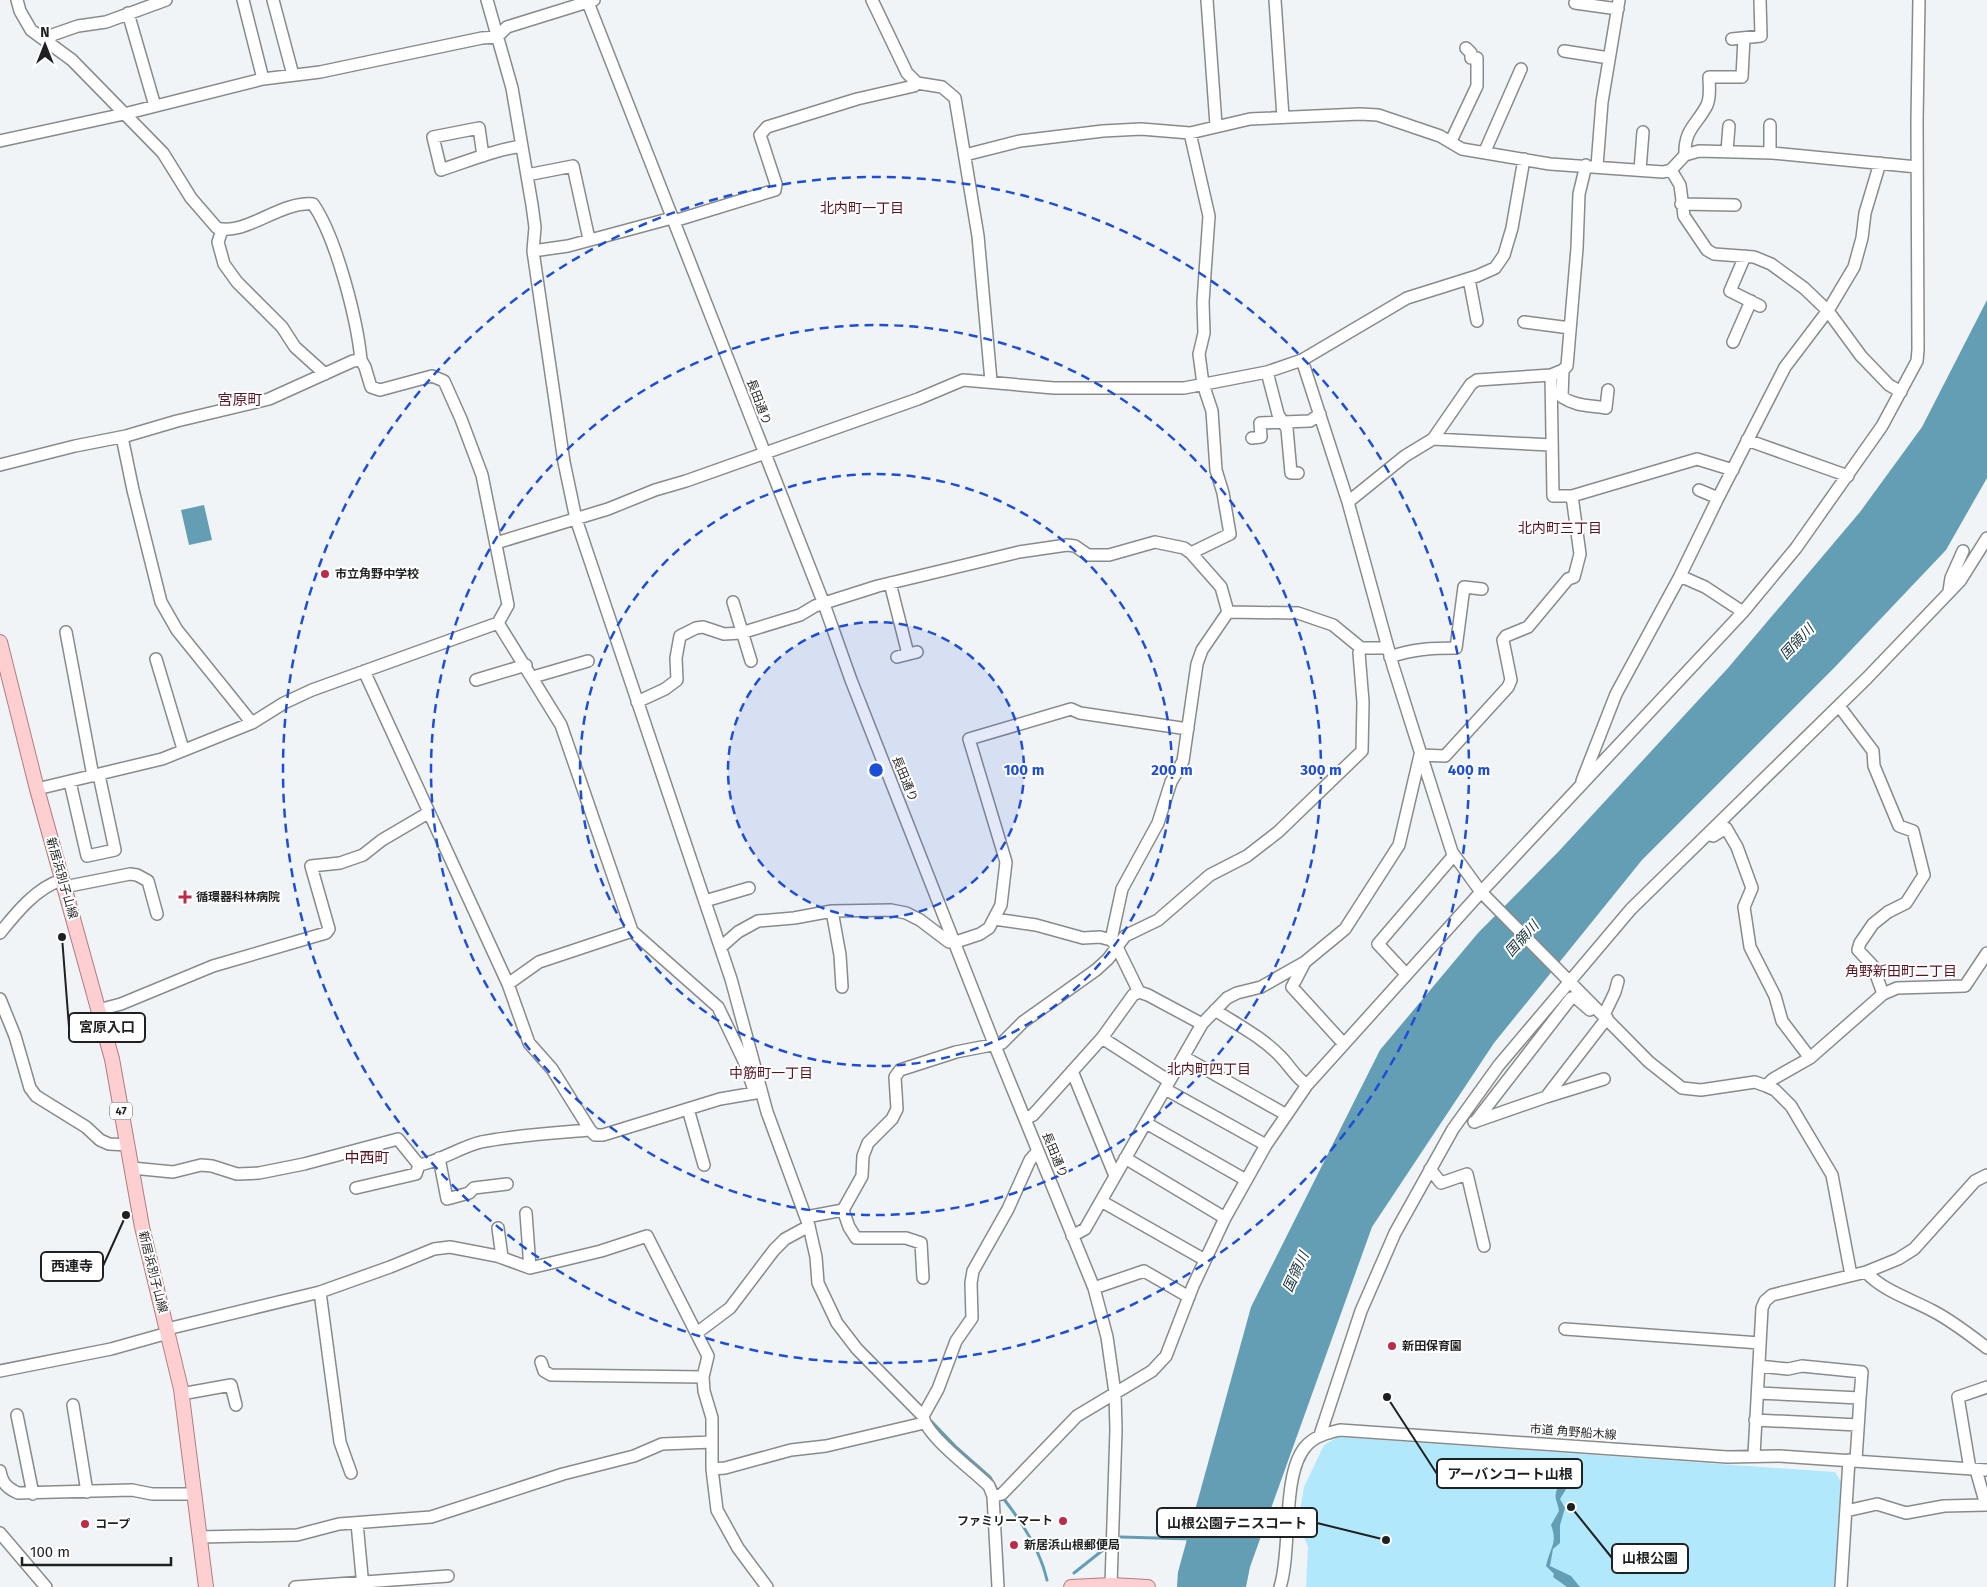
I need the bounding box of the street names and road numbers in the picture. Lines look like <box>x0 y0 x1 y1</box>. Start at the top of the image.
street label: 長田通り <box>744 377 774 427</box>
street label: 長田通り <box>890 754 920 804</box>
street label: 新居浜別子山線 <box>44 836 80 920</box>
road number: 47 <box>110 1102 132 1120</box>
street label: 長田通り <box>1040 1130 1070 1180</box>
street label: 新居浜別子山線 <box>136 1230 170 1314</box>
street label: 市道 角野船木線 <box>1529 1422 1617 1442</box>

